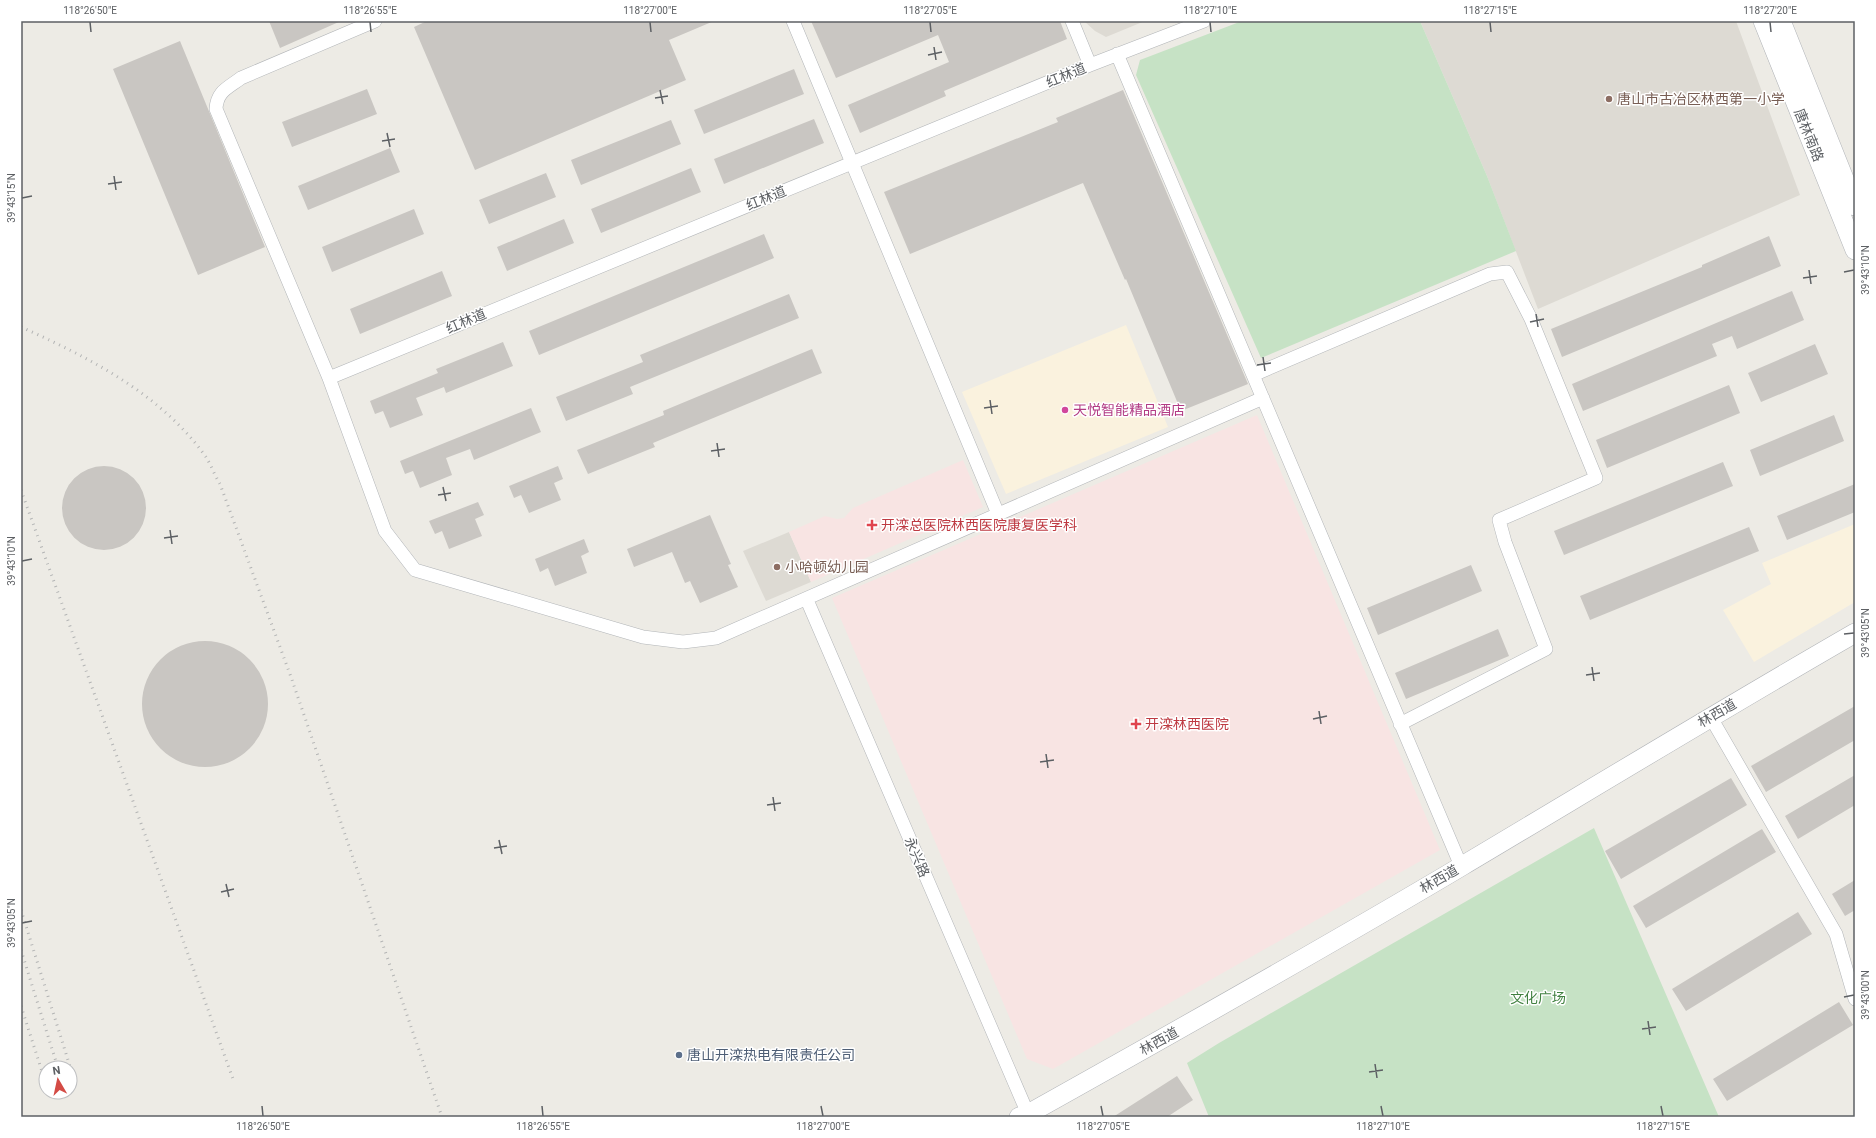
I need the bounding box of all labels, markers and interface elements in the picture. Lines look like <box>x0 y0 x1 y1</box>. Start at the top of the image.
text: 118°26'50"E <box>63 5 117 16</box>
text: 118°26'55"E <box>343 5 397 16</box>
text: 118°27'00"E <box>623 5 677 16</box>
text: 118°27'05"E <box>903 5 957 16</box>
text: 118°27'10"E <box>1183 5 1237 16</box>
text: 118°27'15"E <box>1463 5 1517 16</box>
text: 118°27'20"E <box>1743 5 1797 16</box>
street label: 红林道 <box>1044 60 1088 90</box>
place label: 唐山市古冶区林西第一小学 <box>1617 91 1785 107</box>
marker: 唐山市古冶区林西第一小学 <box>1604 94 1614 104</box>
street label: 唐林南路 <box>1791 106 1827 164</box>
text: 39°43'15"N <box>6 173 17 223</box>
street label: 红林道 <box>744 183 788 213</box>
text: 39°43'10"N <box>1860 245 1871 295</box>
street label: 红林道 <box>444 305 488 337</box>
place label: 天悦智能精品酒店 <box>1073 402 1185 418</box>
marker: 天悦智能精品酒店 <box>1060 405 1070 415</box>
place label: 开滦总医院林西医院康复医学科 <box>881 517 1077 533</box>
marker: 开滦总医院林西医院康复医学科 <box>866 519 878 531</box>
text: 39°43'10"N <box>6 536 17 586</box>
place label: 小哈顿幼儿园 <box>785 559 869 575</box>
marker: 小哈顿幼儿园 <box>772 562 782 572</box>
text: 39°43'05"N <box>1860 608 1871 658</box>
street label: 林西道 <box>1695 696 1739 730</box>
place label: 开滦林西医院 <box>1145 716 1229 732</box>
marker: 开滦林西医院 <box>1130 718 1142 730</box>
street label: 永兴路 <box>901 835 933 879</box>
street label: 林西道 <box>1417 862 1461 896</box>
text: 39°43'05"N <box>6 898 17 948</box>
text: 39°43'00"N <box>1860 970 1871 1020</box>
park label: 文化广场 <box>1510 990 1566 1006</box>
street label: 林西道 <box>1137 1024 1181 1058</box>
place label: 唐山开滦热电有限责任公司 <box>687 1047 855 1063</box>
marker: 唐山开滦热电有限责任公司 <box>674 1050 684 1060</box>
north arrow <box>38 1060 78 1100</box>
text: N <box>52 1064 62 1078</box>
text: 118°26'50"E <box>236 1121 290 1132</box>
text: 118°26'55"E <box>516 1121 570 1132</box>
text: 118°27'00"E <box>796 1121 850 1132</box>
text: 118°27'05"E <box>1076 1121 1130 1132</box>
text: 118°27'10"E <box>1356 1121 1410 1132</box>
text: 118°27'15"E <box>1636 1121 1690 1132</box>

